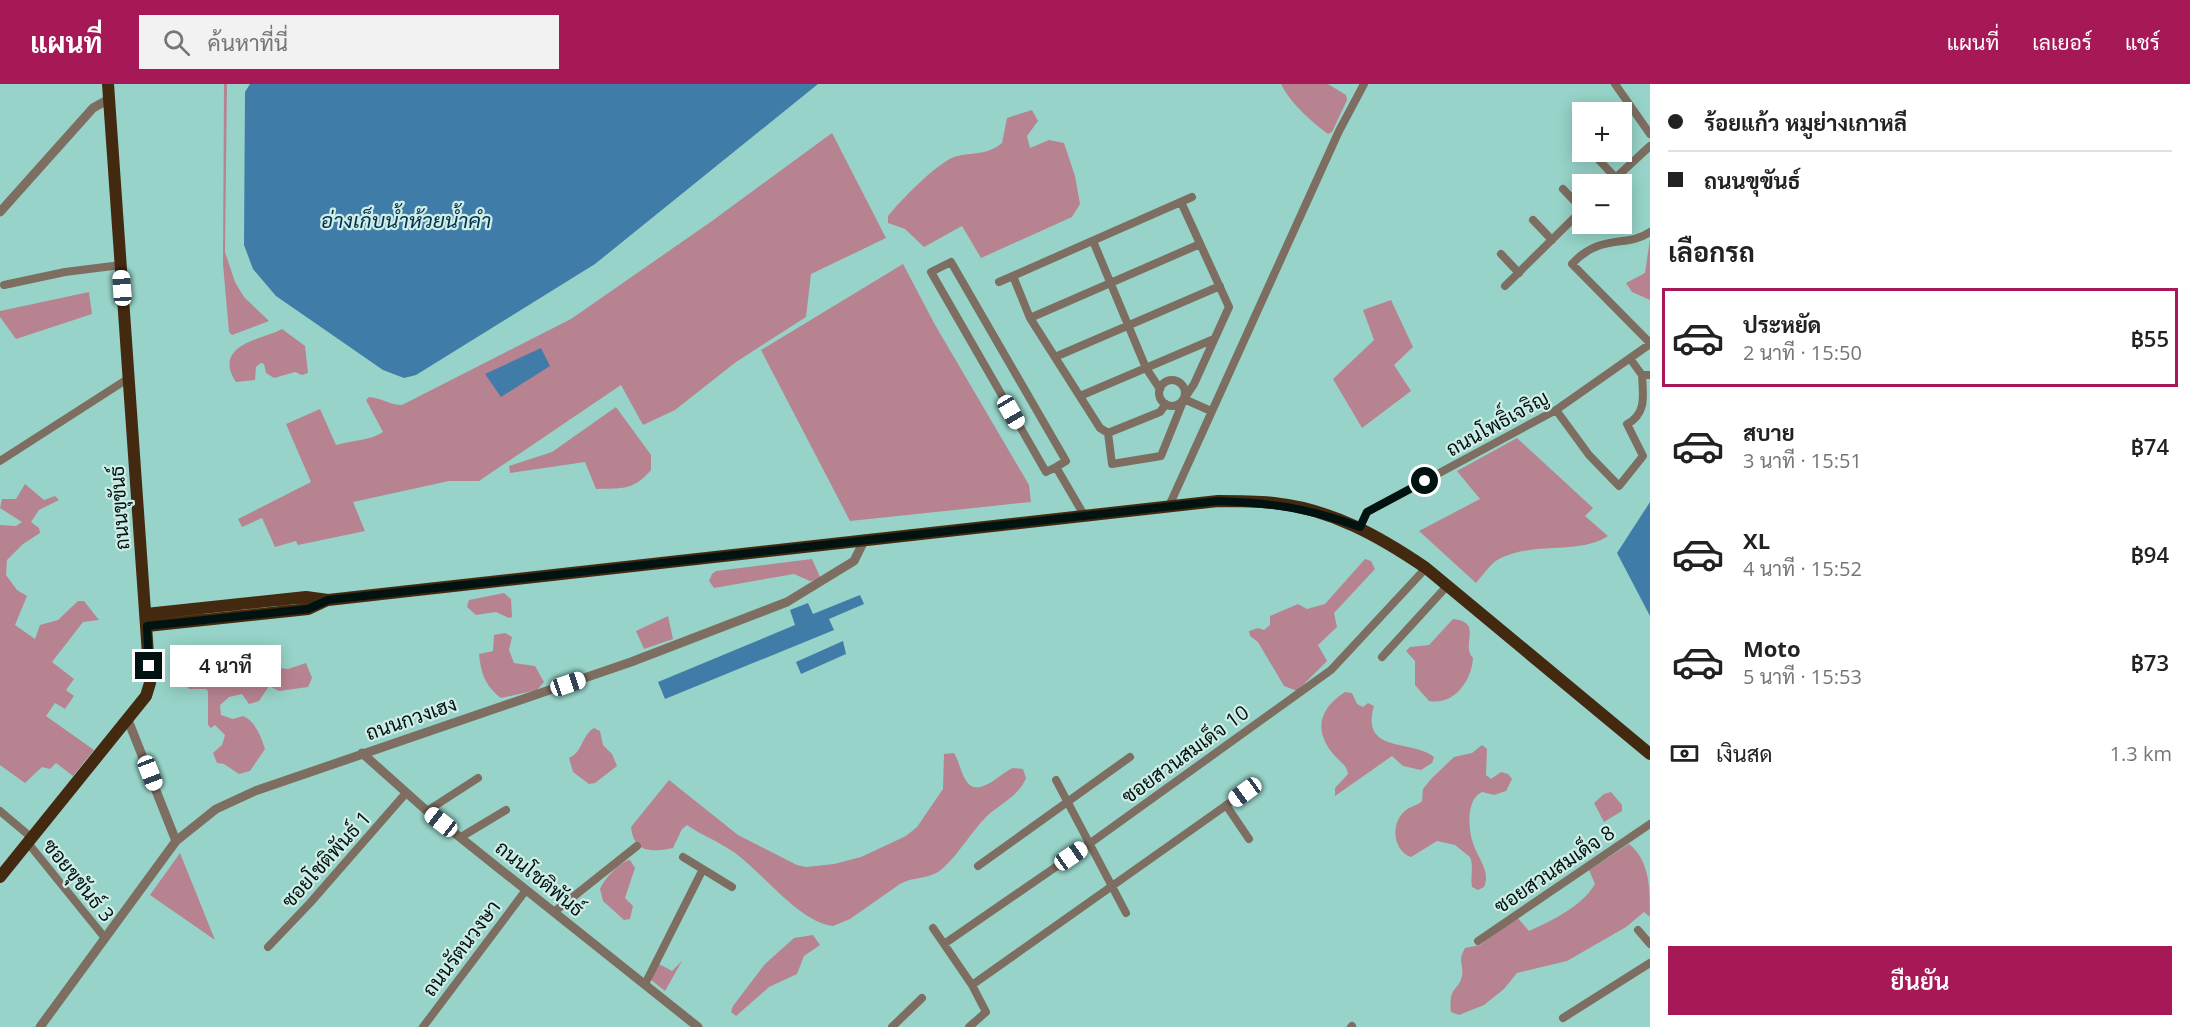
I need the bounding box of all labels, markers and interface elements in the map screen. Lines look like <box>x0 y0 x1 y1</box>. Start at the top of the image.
search box <box>139 15 559 69</box>
text: แผนที่ <box>30 23 103 61</box>
icon: search <box>160 26 193 59</box>
text: ค้นหาที่นี่ <box>208 27 288 57</box>
text: แผนที่ <box>1947 28 1999 56</box>
text: เลเยอร์ <box>2032 28 2092 56</box>
text: แชร์ <box>2125 28 2160 56</box>
map controls <box>1572 102 1632 234</box>
button: + <box>1572 102 1632 162</box>
text: ร้อยแก้ว หมูย่างเกาหลี <box>1704 107 1907 137</box>
text: ถนนขุขันธ์ <box>1704 165 1801 195</box>
button: − <box>1572 174 1632 234</box>
water label: อ่างเก็บน้ำห้วยน้ำคำ <box>321 203 491 234</box>
text: เลือกรถ <box>1668 233 1755 270</box>
car <box>112 269 132 307</box>
text: ประหยัด <box>1743 309 1821 339</box>
icon: car <box>1671 311 1725 365</box>
text: ฿55 <box>2131 323 2169 353</box>
text: 2 นาที · 15:50 <box>1743 339 1862 366</box>
street label: ถนนโพธิ์เจริญ <box>1439 380 1553 462</box>
car <box>994 392 1028 432</box>
text: สบาย <box>1743 417 1795 447</box>
icon: car <box>1671 419 1725 473</box>
text: ฿74 <box>2131 431 2169 461</box>
text: 3 นาที · 15:51 <box>1743 447 1862 474</box>
street label: ถนนขุขันธ์ <box>103 465 136 551</box>
route start <box>1411 467 1438 494</box>
text: XL <box>1743 525 1770 555</box>
icon: car <box>1671 527 1725 581</box>
text: ฿94 <box>2131 539 2169 569</box>
text: 4 นาที · 15:52 <box>1743 555 1862 582</box>
text: Moto <box>1743 633 1801 663</box>
icon: car <box>1671 635 1725 689</box>
callout: 4 นาที <box>170 645 281 687</box>
text: ฿73 <box>2131 647 2169 677</box>
route end <box>135 652 162 679</box>
text: 4 นาที <box>199 652 252 679</box>
text: 5 นาที · 15:53 <box>1743 663 1862 690</box>
car <box>548 670 588 698</box>
street label: ถนนกวงเฮง <box>362 690 460 746</box>
street label: ซอยสวนสมเด็จ 10 <box>1115 698 1254 809</box>
icon: cash <box>1668 737 1701 770</box>
text: เงินสด <box>1716 738 1773 768</box>
text: 1.3 km <box>2110 740 2172 767</box>
car <box>135 753 165 793</box>
car <box>1225 774 1265 810</box>
car <box>421 804 461 840</box>
street label: ซอยโชติพันธ์ 1 <box>275 805 377 913</box>
street label: ซอยสวนสมเด็จ 8 <box>1488 818 1619 919</box>
street label: ซอยขุขันธ์ 3 <box>36 833 121 928</box>
street label: ถนนโชติพันธ์ <box>490 834 590 922</box>
car <box>1051 838 1091 874</box>
street label: ถนนรัตนวงษา <box>416 894 506 1002</box>
button: ยืนยัน <box>1668 946 2172 1015</box>

